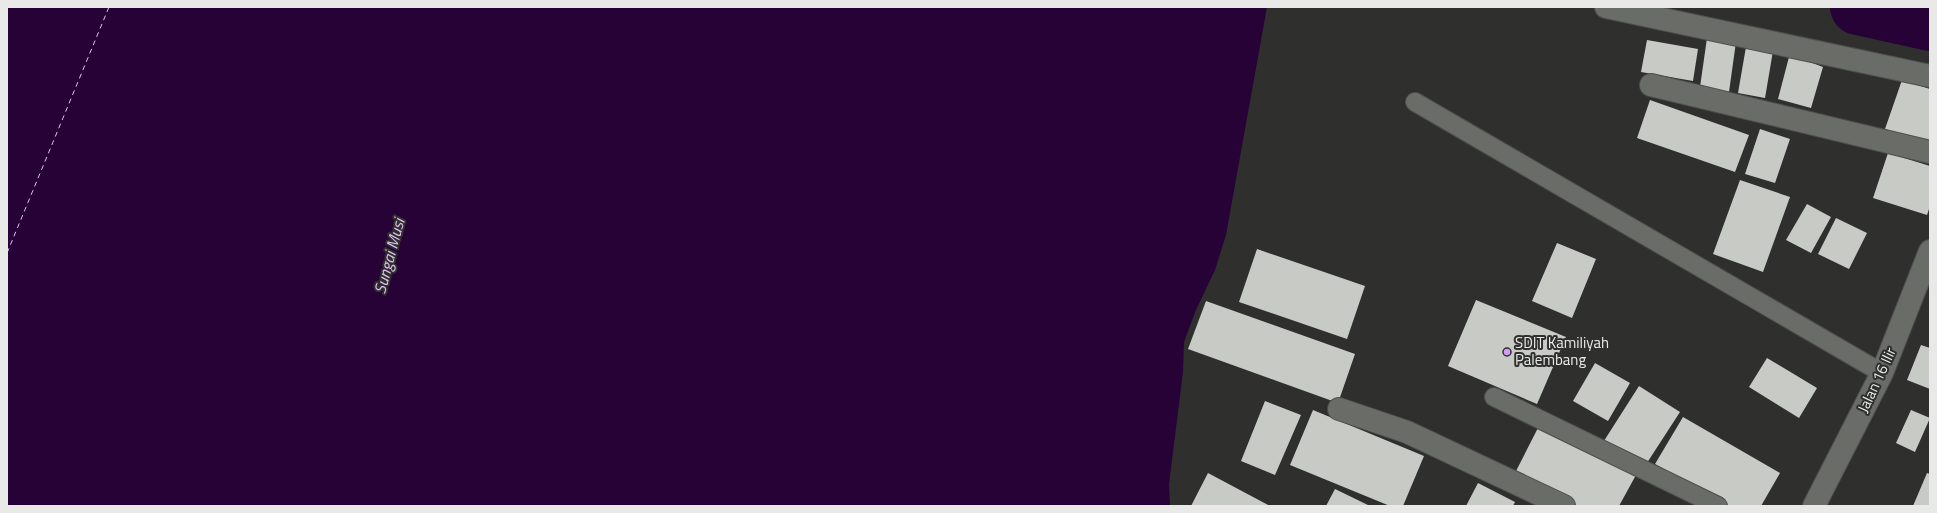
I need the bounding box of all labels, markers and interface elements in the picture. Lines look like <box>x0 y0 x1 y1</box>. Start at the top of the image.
water label: Sungai Musi <box>367 214 411 296</box>
place label: SDIT Kamiliyah Palembang <box>1515 331 1609 371</box>
street label: Jalan 16 Ilir <box>1851 343 1902 416</box>
marker: SDIT Kamiliyah Palembang <box>1502 347 1512 357</box>

